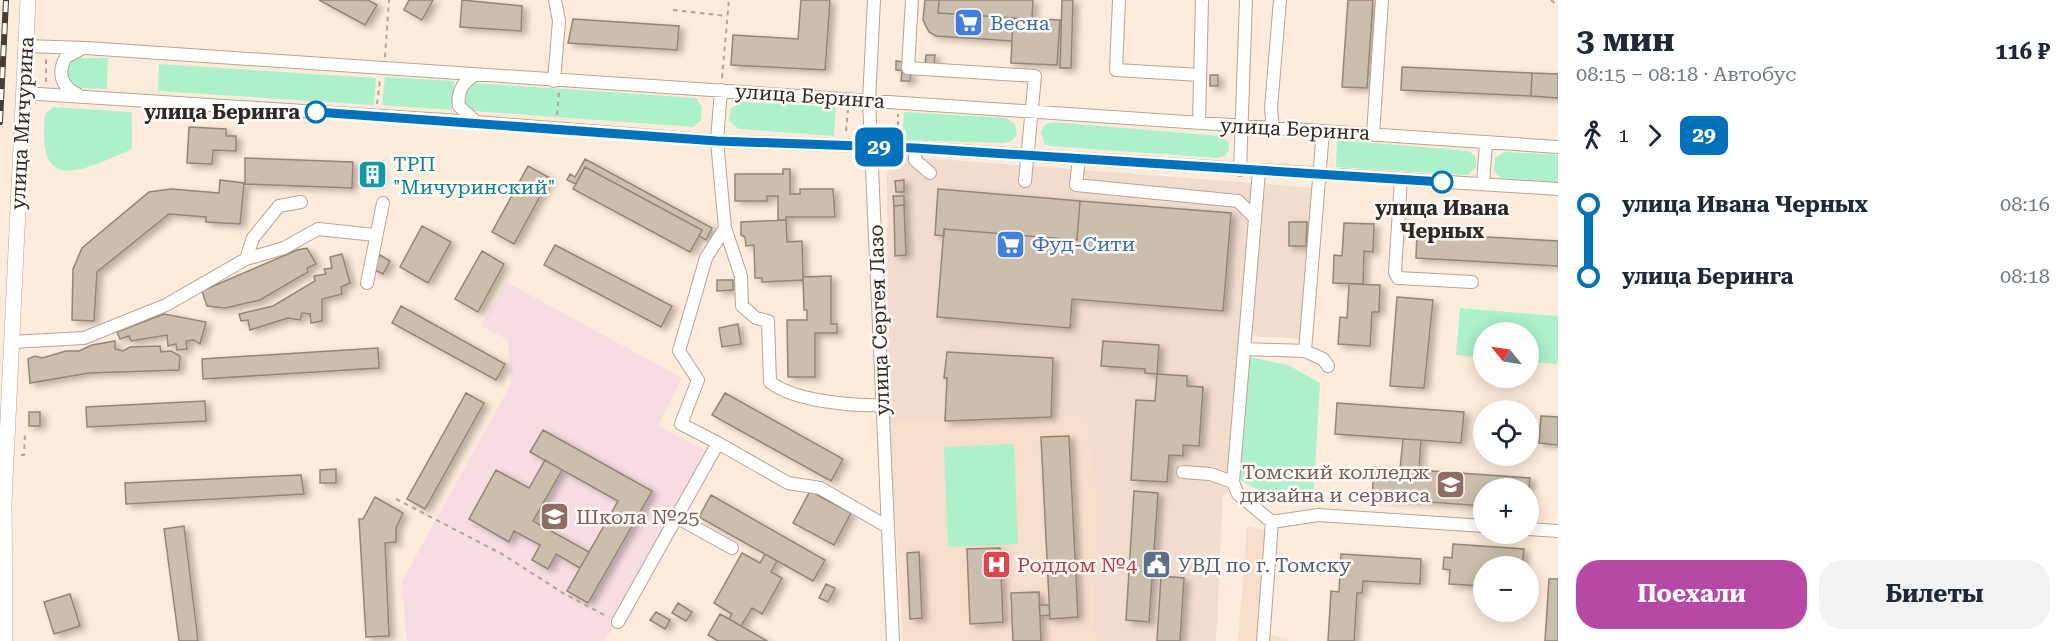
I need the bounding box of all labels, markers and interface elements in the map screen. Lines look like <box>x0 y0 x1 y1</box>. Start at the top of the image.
supermarket icon: Весна <box>953 7 985 39</box>
place label: Весна <box>990 11 1050 35</box>
text: 3 мин <box>1576 20 1675 59</box>
street label: улица Мичурина <box>5 36 39 210</box>
text: 116 ₽ <box>1995 39 2050 64</box>
text: 08:15 – 08:18 · Автобус <box>1576 62 1796 86</box>
street label: улица Беринга <box>734 79 886 113</box>
place label: улица Беринга <box>144 100 300 124</box>
marker: улица Беринга <box>305 101 327 123</box>
street label: улица Беринга <box>1219 113 1371 145</box>
icon: walk <box>1576 119 1609 152</box>
icon: forward <box>1638 119 1671 152</box>
text: 1 <box>1618 123 1629 147</box>
text: 29 <box>1692 123 1716 147</box>
line badge: 29 <box>852 128 906 166</box>
text: 29 <box>867 135 891 159</box>
place label: ТРП "Мичуринский" <box>393 152 555 199</box>
building icon: ТРП "Мичуринский" <box>356 159 388 191</box>
marker: улица Ивана Черных <box>1431 171 1453 193</box>
text: улица Ивана Черных <box>1622 192 1868 217</box>
text: 08:16 <box>2000 192 2050 216</box>
place label: улица Ивана Черных <box>1375 196 1509 243</box>
street label: улица Сергея Лазо <box>864 224 894 416</box>
supermarket icon: Фуд-Сити <box>995 228 1027 260</box>
place label: Фуд-Сити <box>1032 232 1135 256</box>
text: улица Беринга <box>1622 264 1794 289</box>
text: 08:18 <box>2000 264 2050 288</box>
north arrow <box>1473 322 1539 388</box>
map controls <box>1473 322 1539 622</box>
button: locate <box>1473 400 1539 466</box>
place label: Томский колледж дизайна и сервиса <box>1240 460 1430 507</box>
school or university icon: Томский колледж дизайна и сервиса <box>1435 468 1467 500</box>
button: + <box>1473 478 1539 544</box>
school or university icon: Школа №25 <box>539 501 571 533</box>
place label: Школа №25 <box>576 505 699 529</box>
hospital icon: Роддом №4 <box>980 549 1012 581</box>
public building icon: УВД по г. Томску <box>1141 549 1173 581</box>
place label: Роддом №4 <box>1017 553 1138 577</box>
place label: УВД по г. Томску <box>1178 553 1351 577</box>
button: − <box>1473 556 1539 622</box>
button: Поехали <box>1576 560 1807 629</box>
button: Билеты <box>1819 560 2050 629</box>

